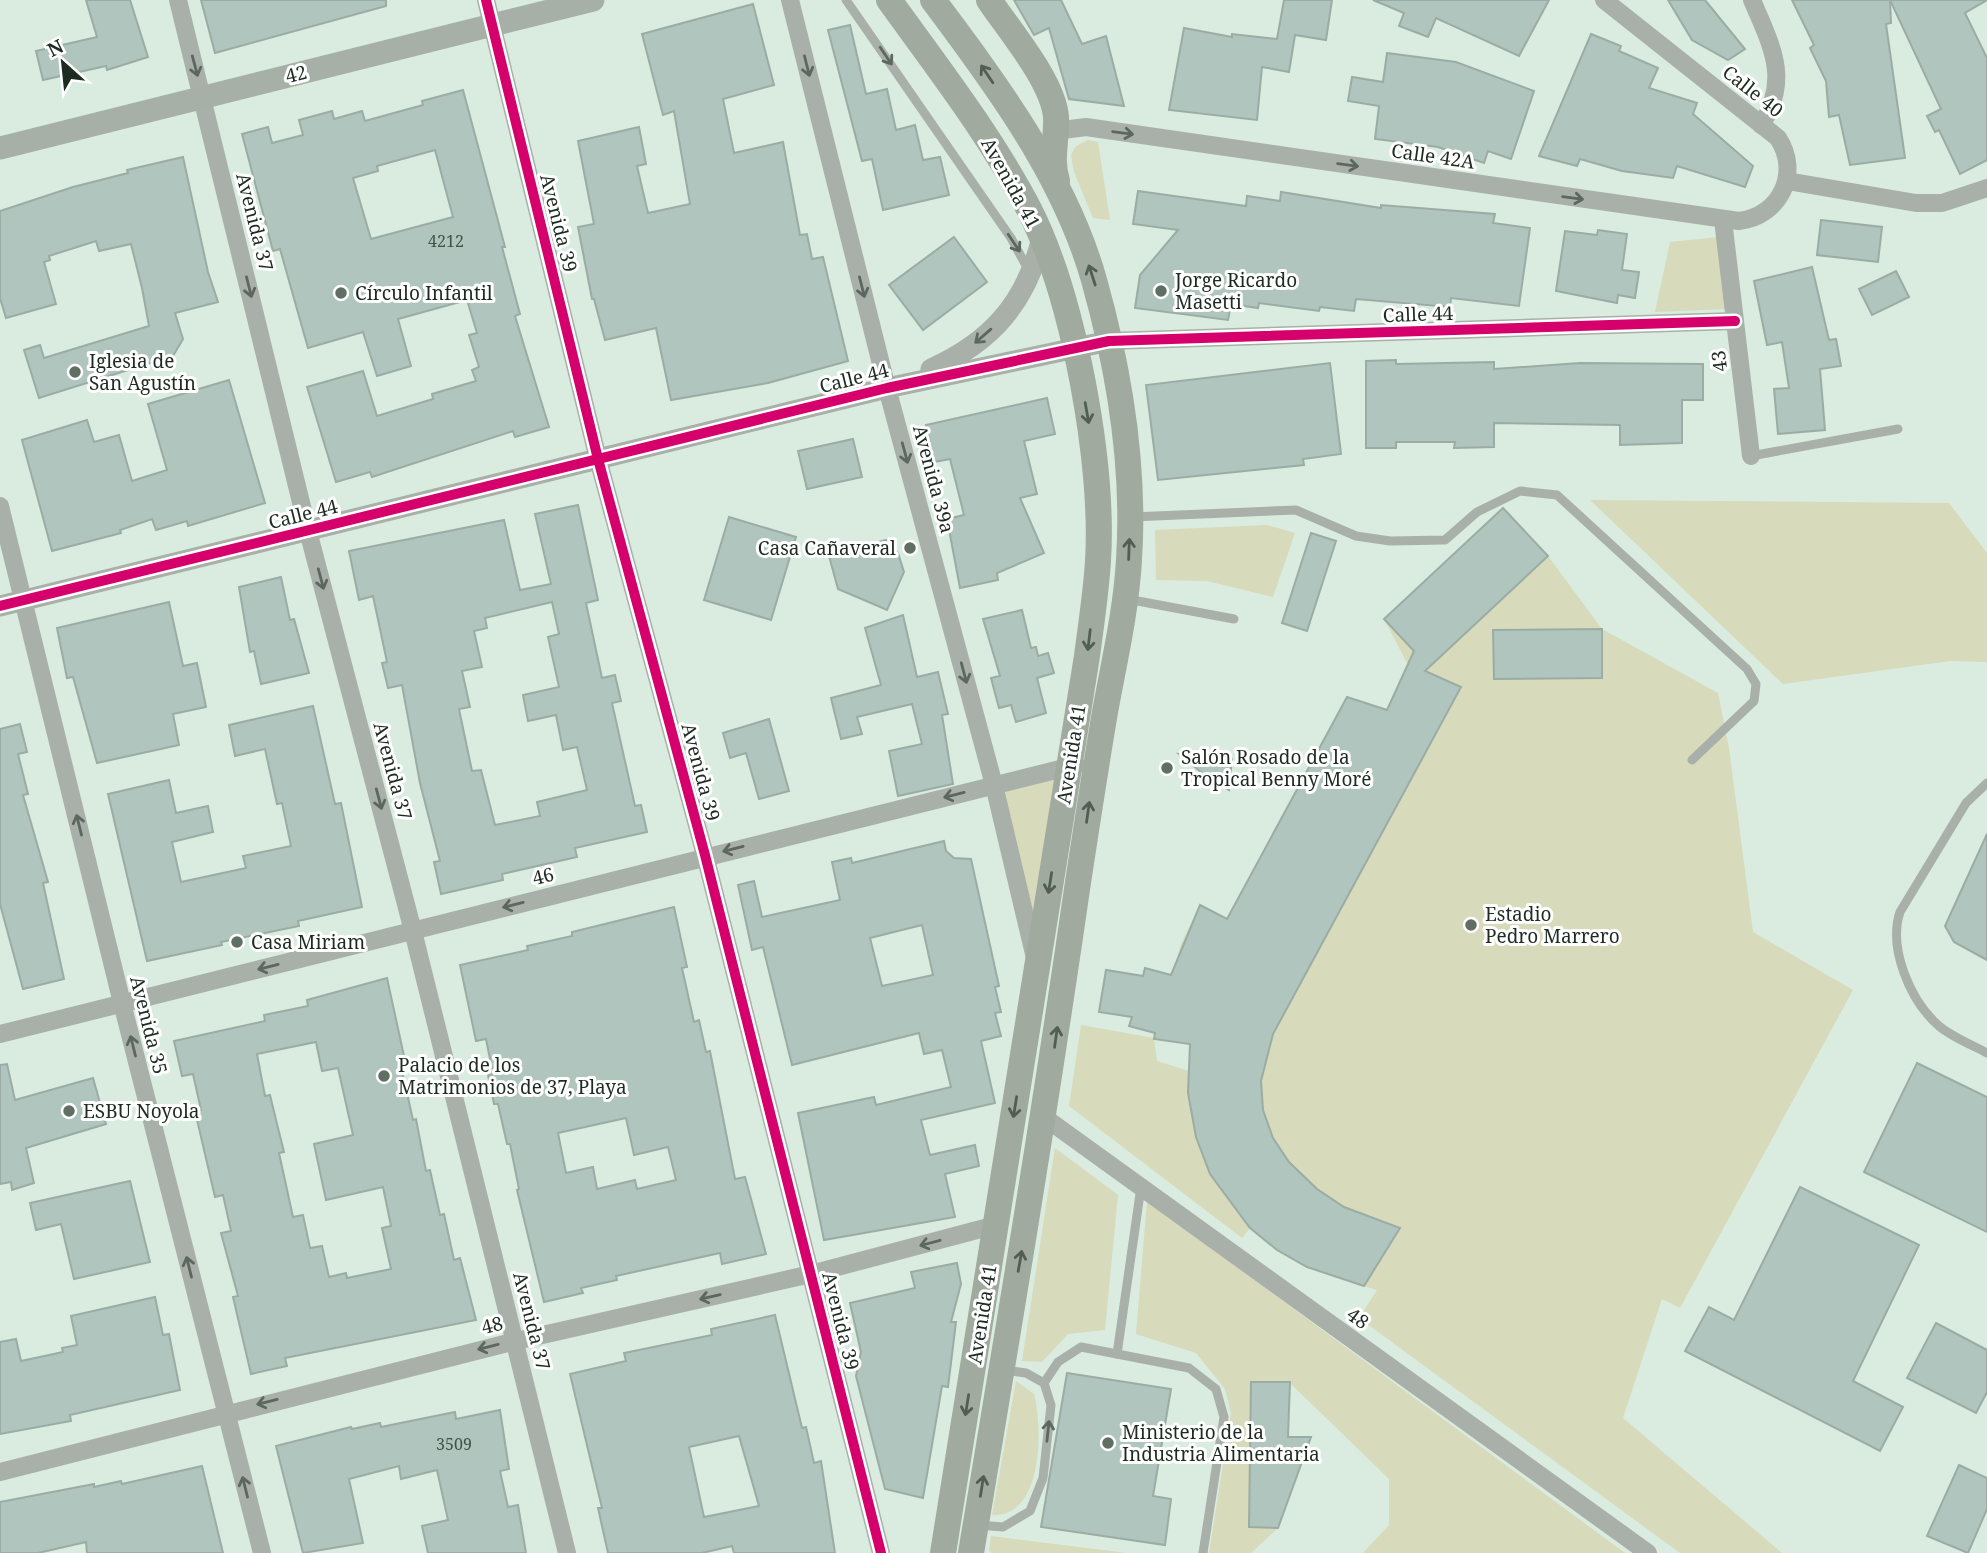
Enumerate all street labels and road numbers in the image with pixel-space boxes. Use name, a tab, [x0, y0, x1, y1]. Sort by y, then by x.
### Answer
street label: 42	[283, 59, 309, 89]
street label: Calle 40	[1717, 59, 1789, 123]
street label: Avenida 41	[975, 133, 1047, 233]
street label: Calle 42A	[1390, 137, 1477, 175]
street label: Avenida 37	[230, 170, 280, 274]
street label: Avenida 39	[534, 171, 584, 275]
street label: Calle 44	[1382, 300, 1454, 328]
street label: 43	[1705, 349, 1733, 373]
street label: Calle 44	[817, 357, 892, 399]
street label: Avenida 39a	[907, 422, 961, 536]
street label: Calle 44	[266, 493, 341, 535]
street label: Avenida 41	[1050, 702, 1092, 806]
street label: Avenida 37	[367, 719, 419, 823]
street label: Avenida 39	[675, 720, 727, 824]
street label: 46	[530, 861, 556, 891]
street label: Avenida 35	[124, 973, 174, 1077]
street label: Avenida 41	[961, 1262, 1003, 1366]
street label: Avenida 37	[507, 1269, 557, 1373]
street label: Avenida 39	[816, 1269, 866, 1373]
street label: 48	[1342, 1301, 1374, 1335]
street label: 48	[479, 1310, 505, 1340]

